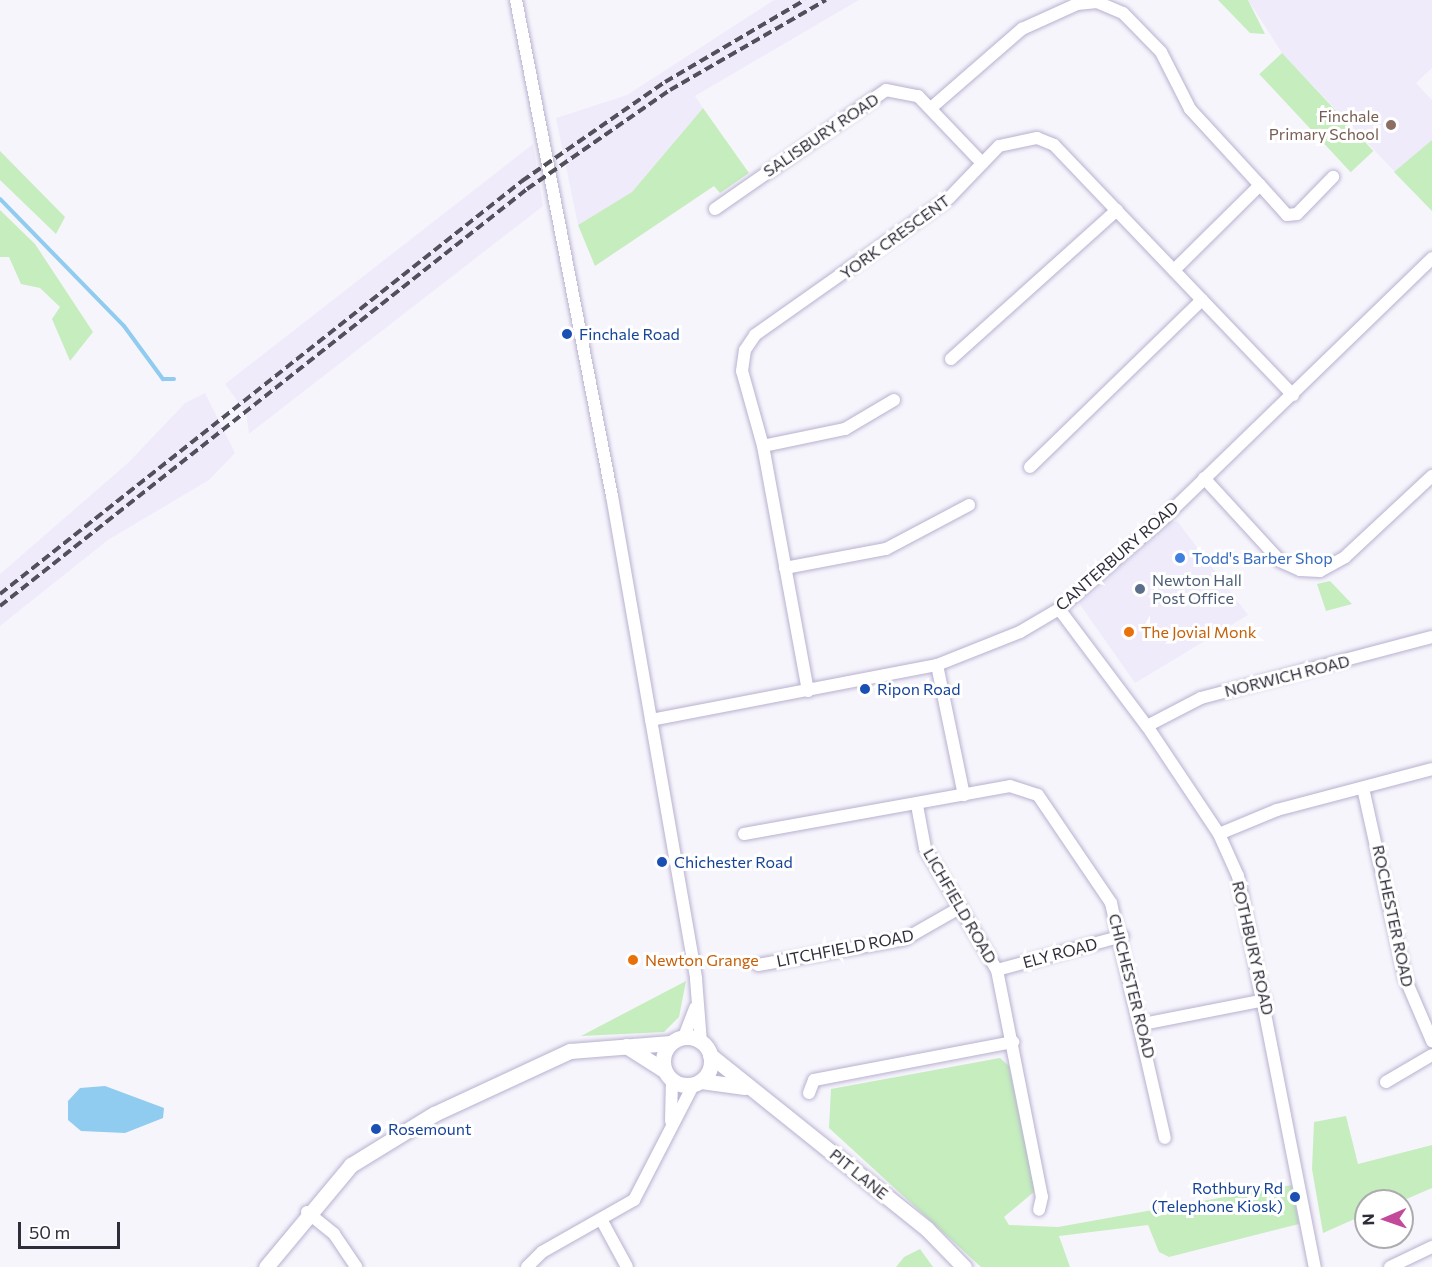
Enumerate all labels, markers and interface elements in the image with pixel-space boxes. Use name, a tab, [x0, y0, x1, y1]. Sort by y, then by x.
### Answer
street label: SALISBURY ROAD	[760, 89, 882, 181]
place label: Finchale Primary School	[1269, 106, 1379, 144]
marker: Finchale Primary School	[1384, 118, 1398, 132]
street label: YORK CRESCENT	[836, 191, 954, 283]
place label: Finchale Road	[579, 324, 680, 344]
marker: Finchale Road	[560, 327, 574, 341]
street label: CANTERBURY ROAD	[1052, 498, 1182, 614]
place label: Todd's Barber Shop	[1192, 548, 1333, 568]
marker: Todd's Barber Shop	[1173, 551, 1187, 565]
place label: Newton Hall Post Office	[1152, 570, 1242, 608]
marker: Newton Hall Post Office	[1133, 582, 1147, 596]
place label: The Jovial Monk	[1141, 622, 1256, 642]
marker: The Jovial Monk	[1122, 625, 1136, 639]
street label: NORWICH ROAD	[1222, 651, 1352, 701]
place label: Ripon Road	[877, 679, 960, 699]
marker: Ripon Road	[858, 682, 872, 696]
street label: ROCHESTER ROAD	[1369, 843, 1417, 989]
street label: LICHFIELD ROAD	[919, 845, 1001, 967]
place label: Chichester Road	[674, 852, 793, 872]
marker: Chichester Road	[655, 855, 669, 869]
street label: ROTHBURY ROAD	[1228, 879, 1278, 1017]
street label: CHICHESTER ROAD	[1105, 912, 1159, 1060]
street label: LITCHFIELD ROAD	[775, 925, 915, 971]
street label: ELY ROAD	[1021, 934, 1099, 972]
place label: Newton Grange	[645, 950, 759, 970]
marker: Newton Grange	[626, 953, 640, 967]
place label: Rosemount	[388, 1119, 472, 1139]
marker: Rosemount	[369, 1122, 383, 1136]
street label: PIT LANE	[826, 1145, 892, 1203]
place label: Rothbury Rd (Telephone Kiosk)	[1152, 1178, 1283, 1216]
north arrow	[1354, 1189, 1414, 1249]
marker: Rothbury Rd (Telephone Kiosk)	[1288, 1190, 1302, 1204]
scale bar	[21, 1210, 123, 1248]
text: N	[1358, 1213, 1377, 1226]
text: 50 m	[29, 1221, 70, 1243]

